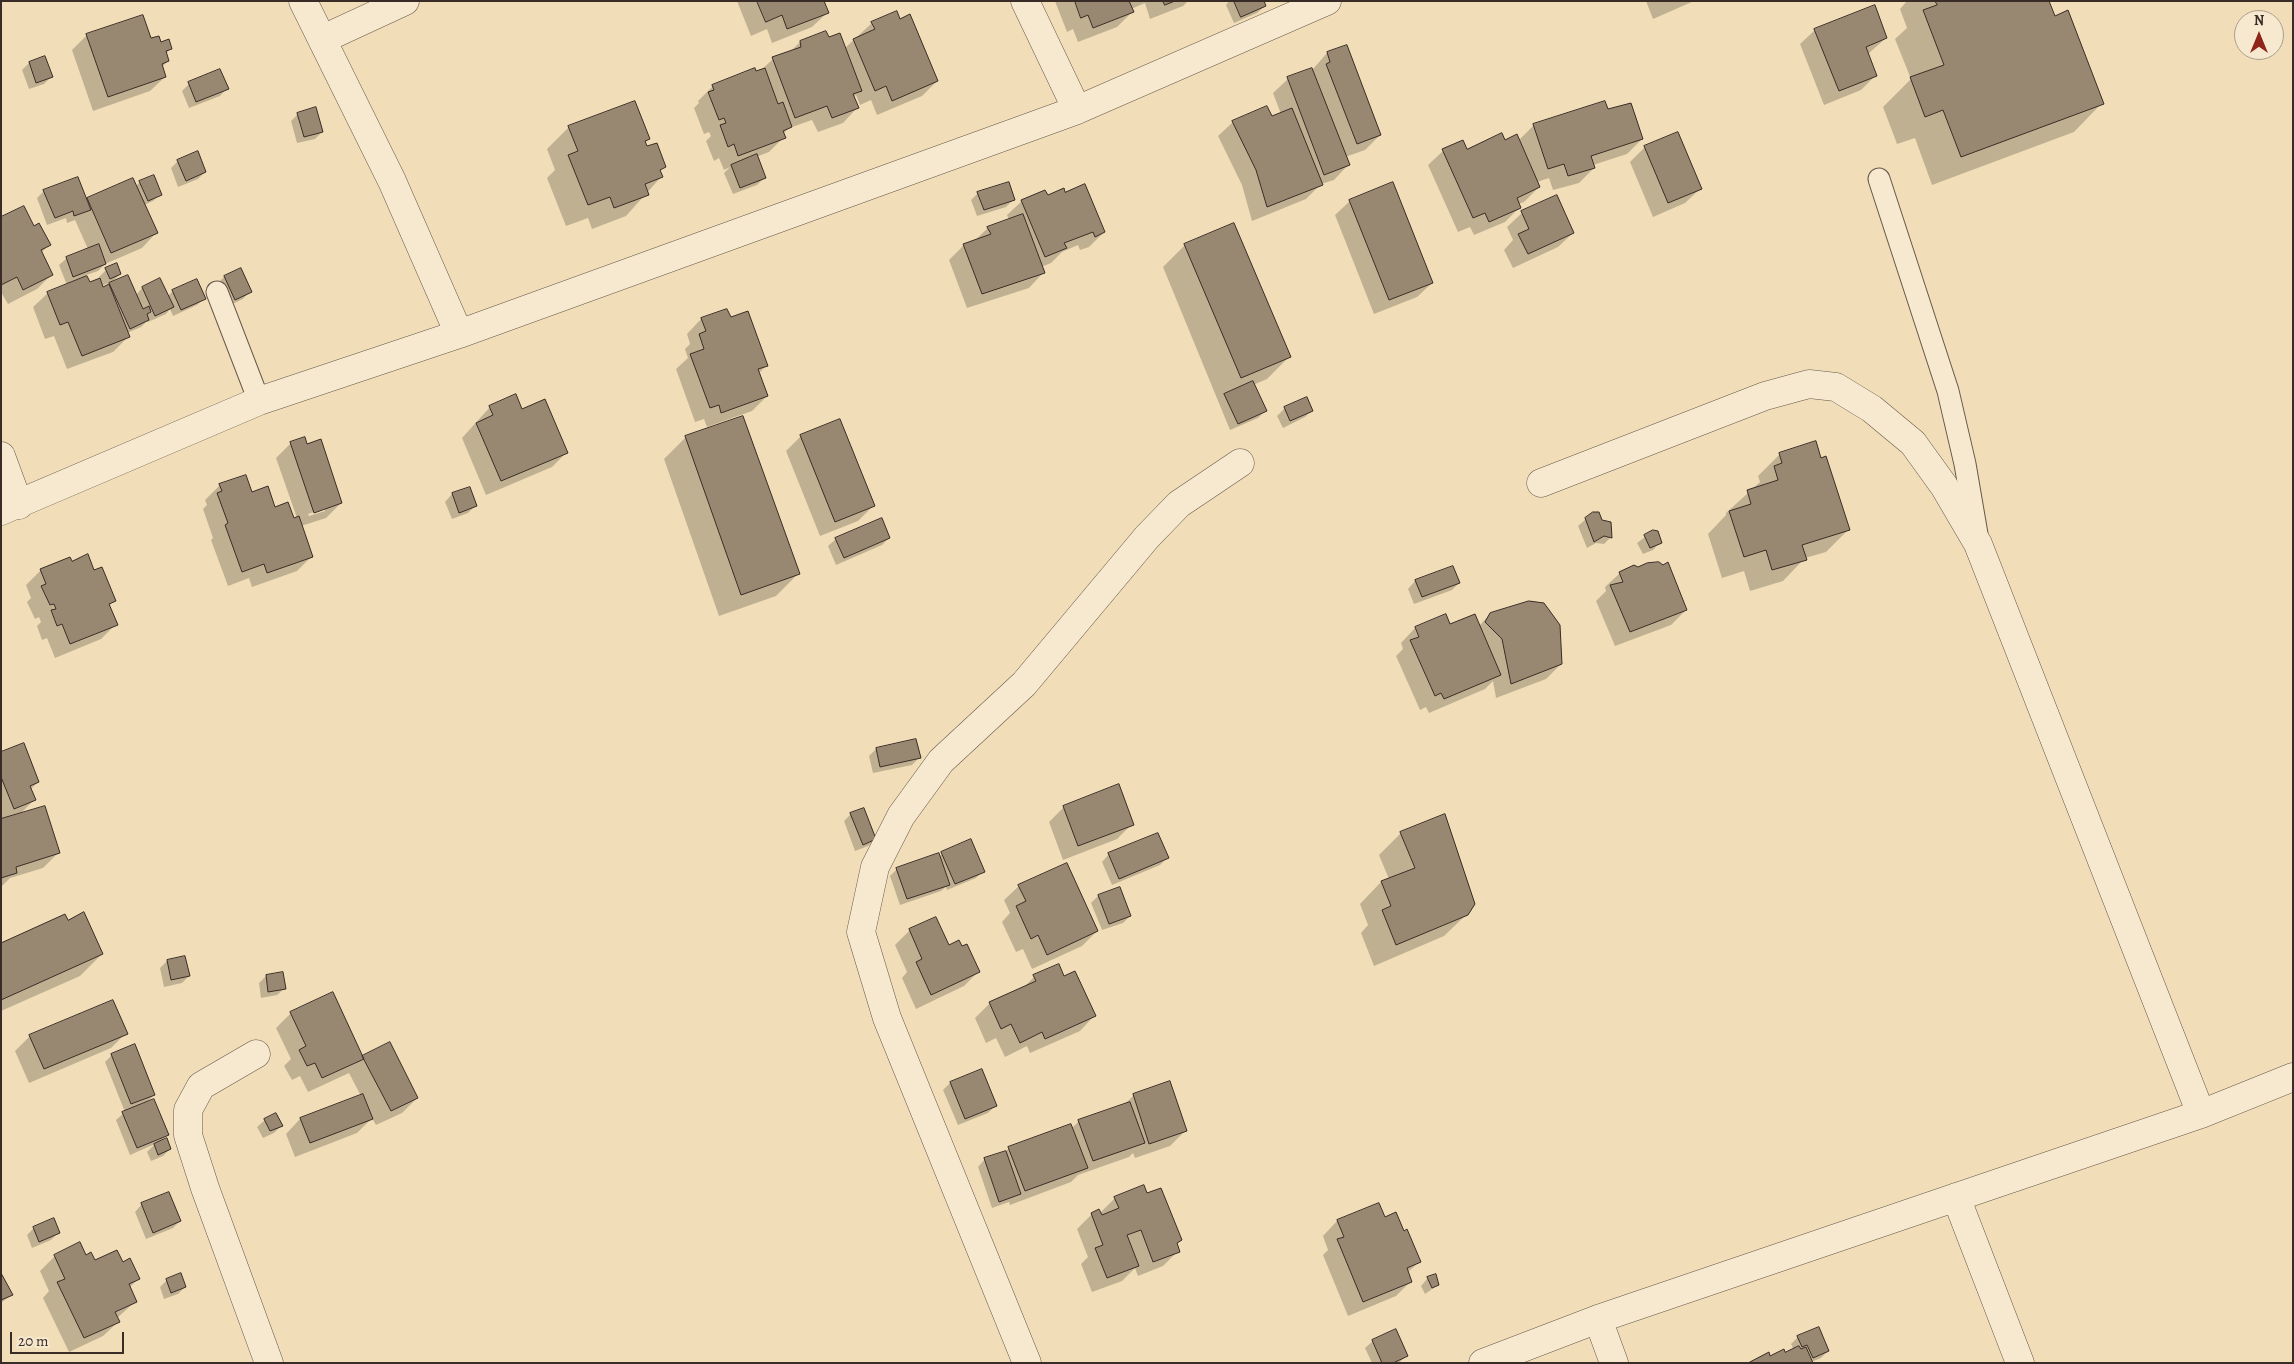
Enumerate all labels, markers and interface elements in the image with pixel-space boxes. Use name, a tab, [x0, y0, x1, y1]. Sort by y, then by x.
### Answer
north arrow	[2234, 10, 2284, 60]
text: N	[2254, 11, 2264, 30]
scale bar	[12, 1322, 126, 1354]
text: 20 m	[18, 1331, 49, 1351]

